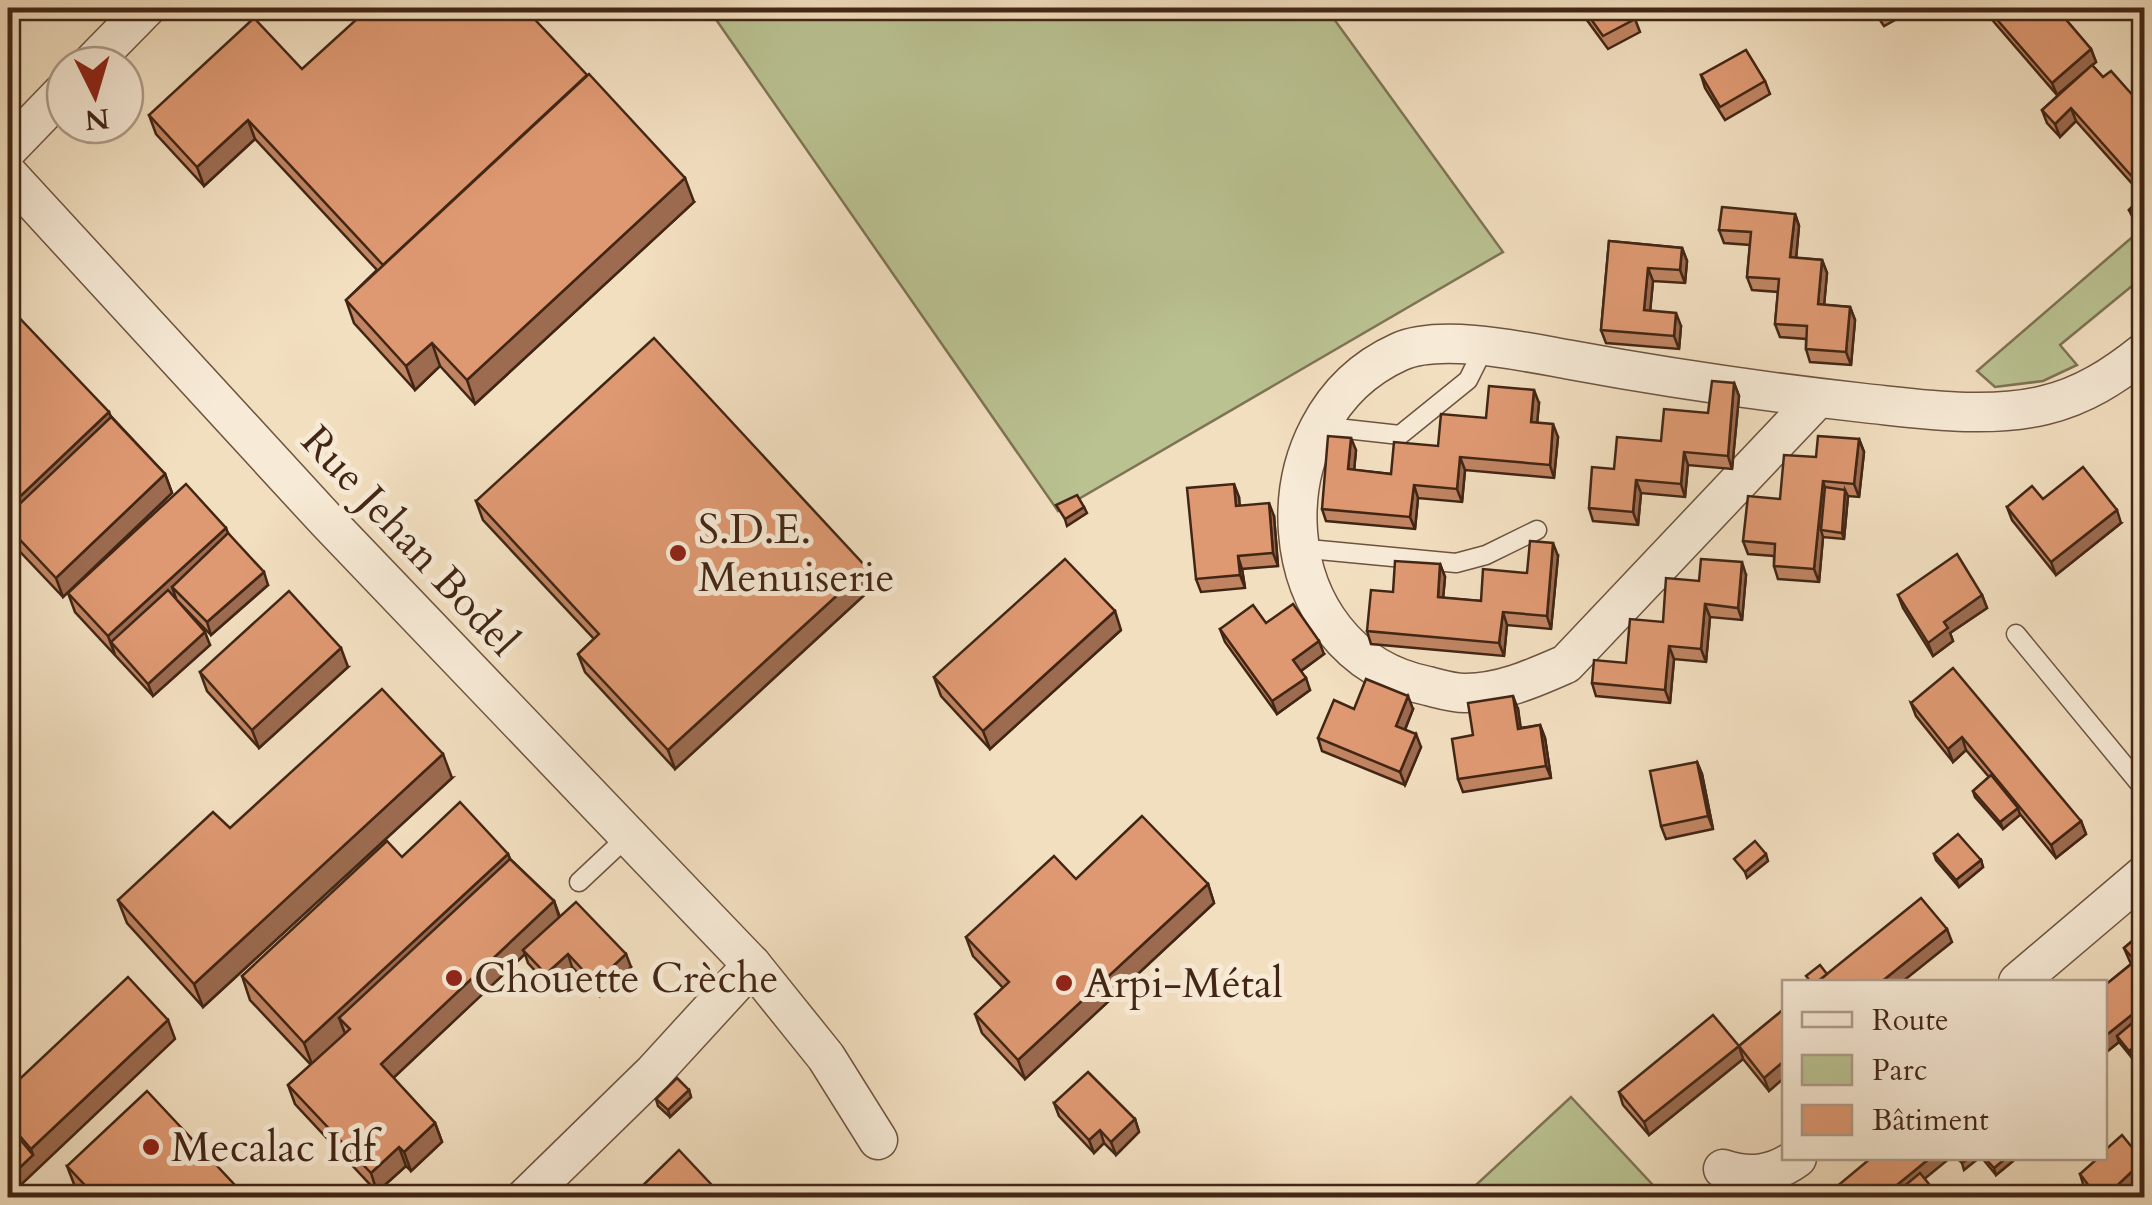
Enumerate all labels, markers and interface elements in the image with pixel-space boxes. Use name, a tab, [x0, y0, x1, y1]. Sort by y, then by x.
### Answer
north arrow	[45, 45, 145, 145]
text: N	[83, 99, 111, 139]
street label: Rue Jehan Bodel	[288, 414, 532, 668]
place label: S.D.E. Menuiserie	[698, 501, 895, 606]
marker: S.D.E. Menuiserie	[667, 542, 689, 564]
place label: Chouette Crèche	[474, 950, 779, 1007]
place label: Arpi-Métal	[1084, 955, 1283, 1012]
marker: Chouette Crèche	[443, 967, 465, 989]
marker: Arpi-Métal	[1053, 972, 1075, 994]
legend	[1782, 980, 2107, 1160]
text: Route	[1872, 1000, 1949, 1041]
text: Parc	[1872, 1050, 1927, 1091]
text: Bâtiment	[1872, 1100, 1989, 1141]
place label: Mecalac Idf	[171, 1119, 382, 1176]
marker: Mecalac Idf	[140, 1136, 162, 1158]

